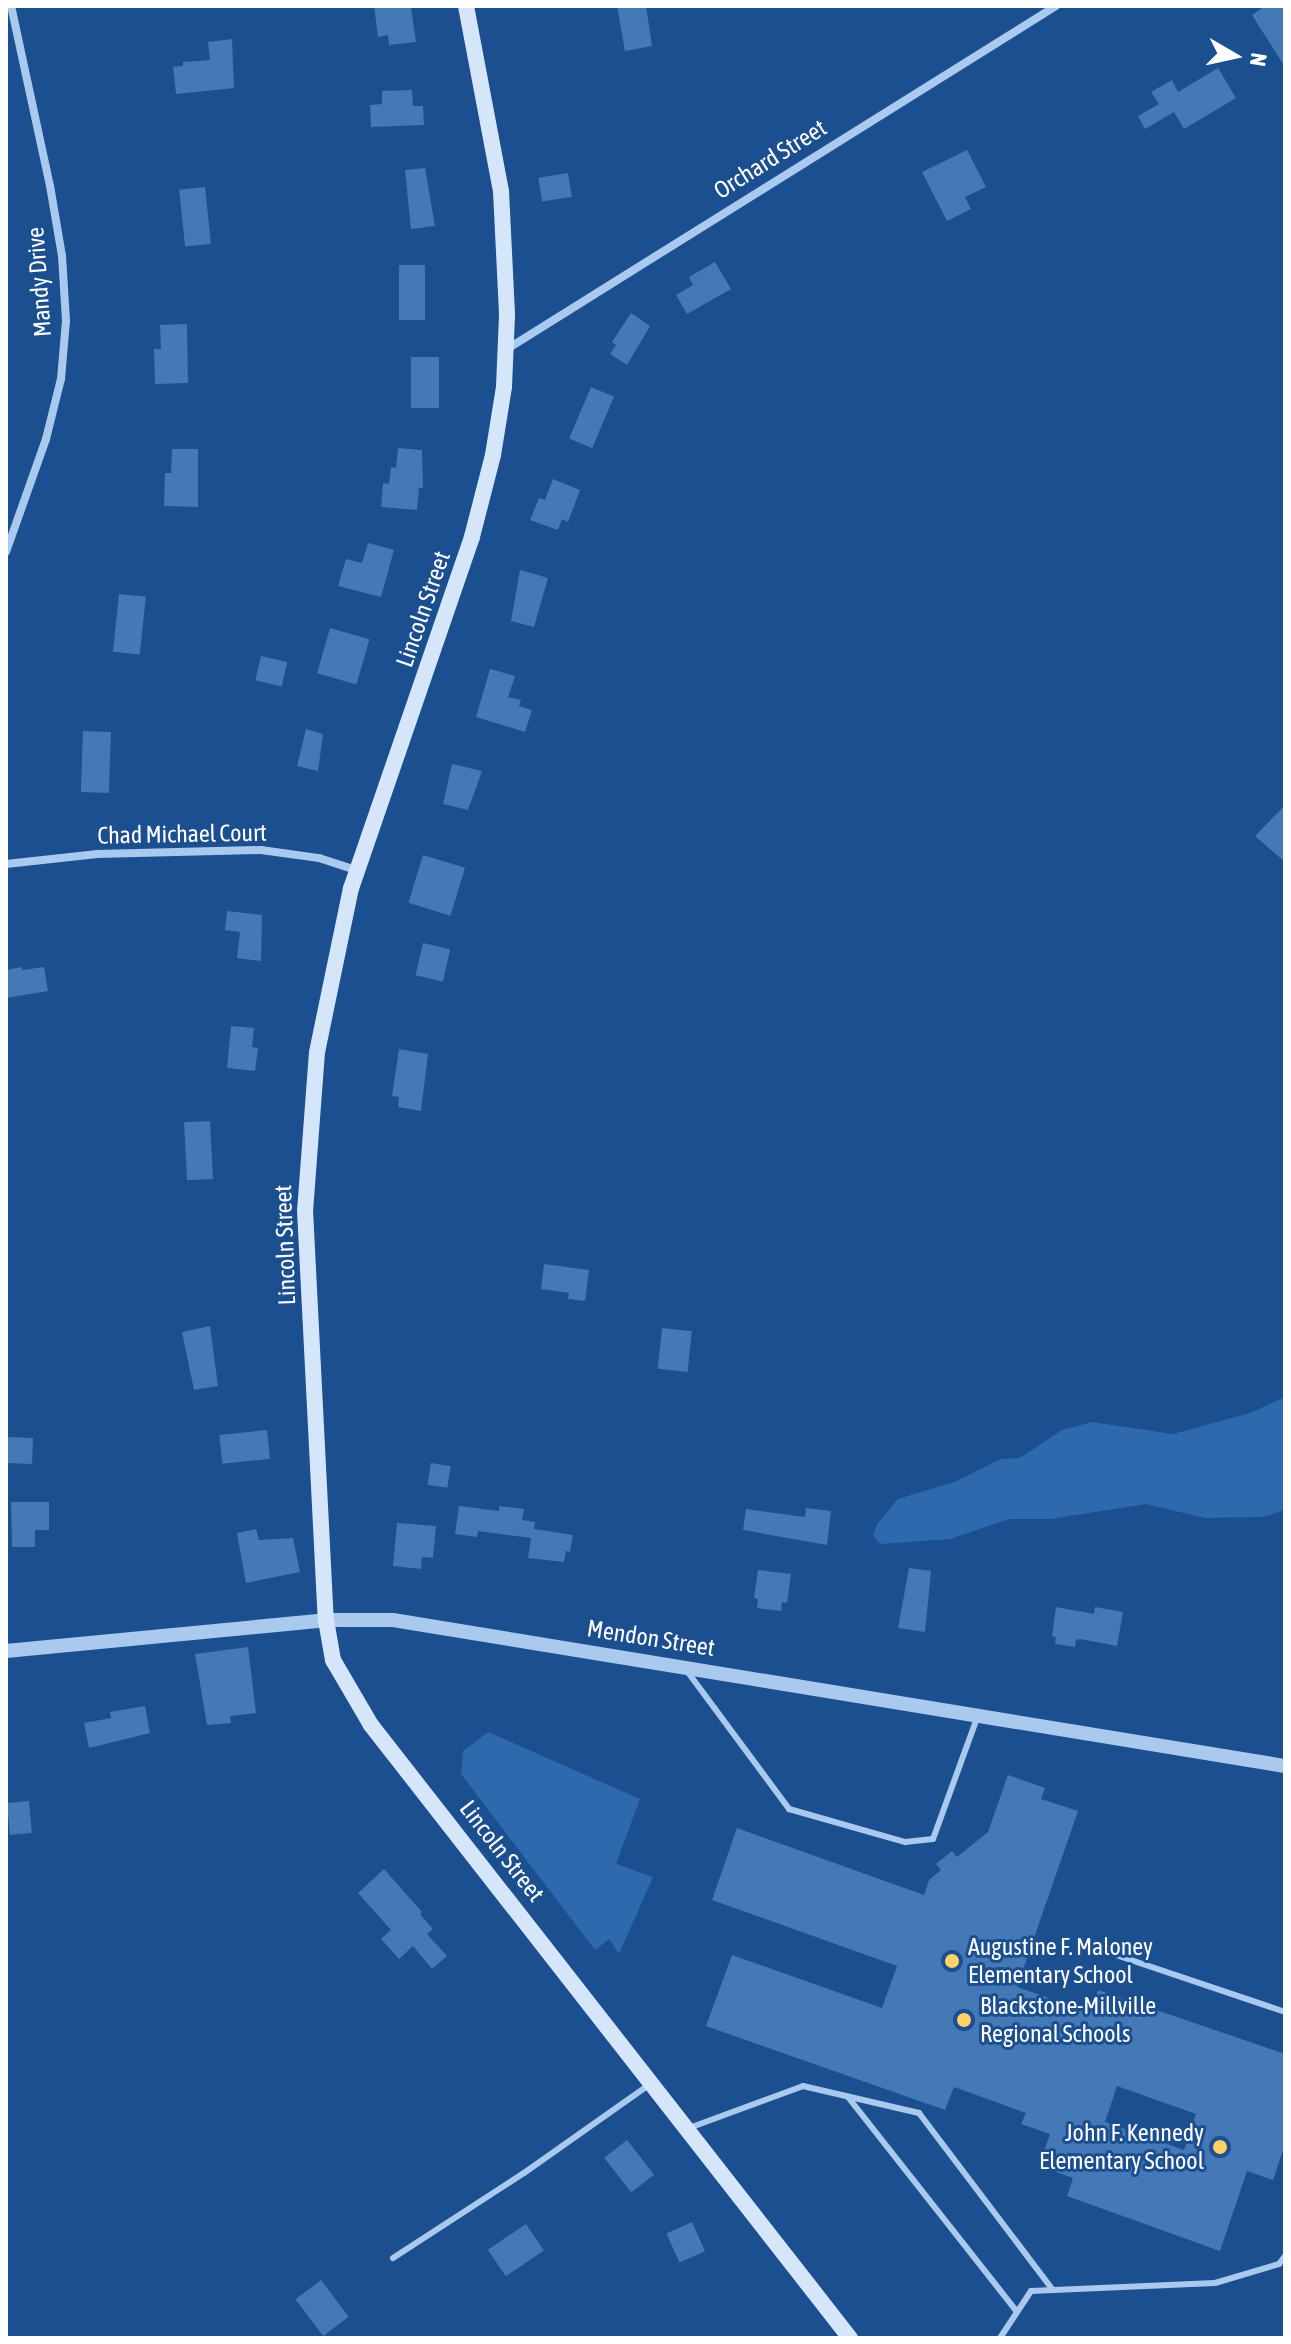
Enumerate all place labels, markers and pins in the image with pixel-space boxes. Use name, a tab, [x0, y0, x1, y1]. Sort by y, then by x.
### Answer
place label: Augustine F. Maloney Elementary School	[968, 1933, 1153, 1989]
marker: Augustine F. Maloney Elementary School	[943, 1952, 961, 1970]
place label: Blackstone-Millville Regional Schools	[980, 1992, 1156, 2048]
marker: Blackstone-Millville Regional Schools	[955, 2011, 973, 2029]
place label: John F. Kennedy Elementary School	[1039, 2119, 1204, 2175]
marker: John F. Kennedy Elementary School	[1211, 2138, 1229, 2156]

